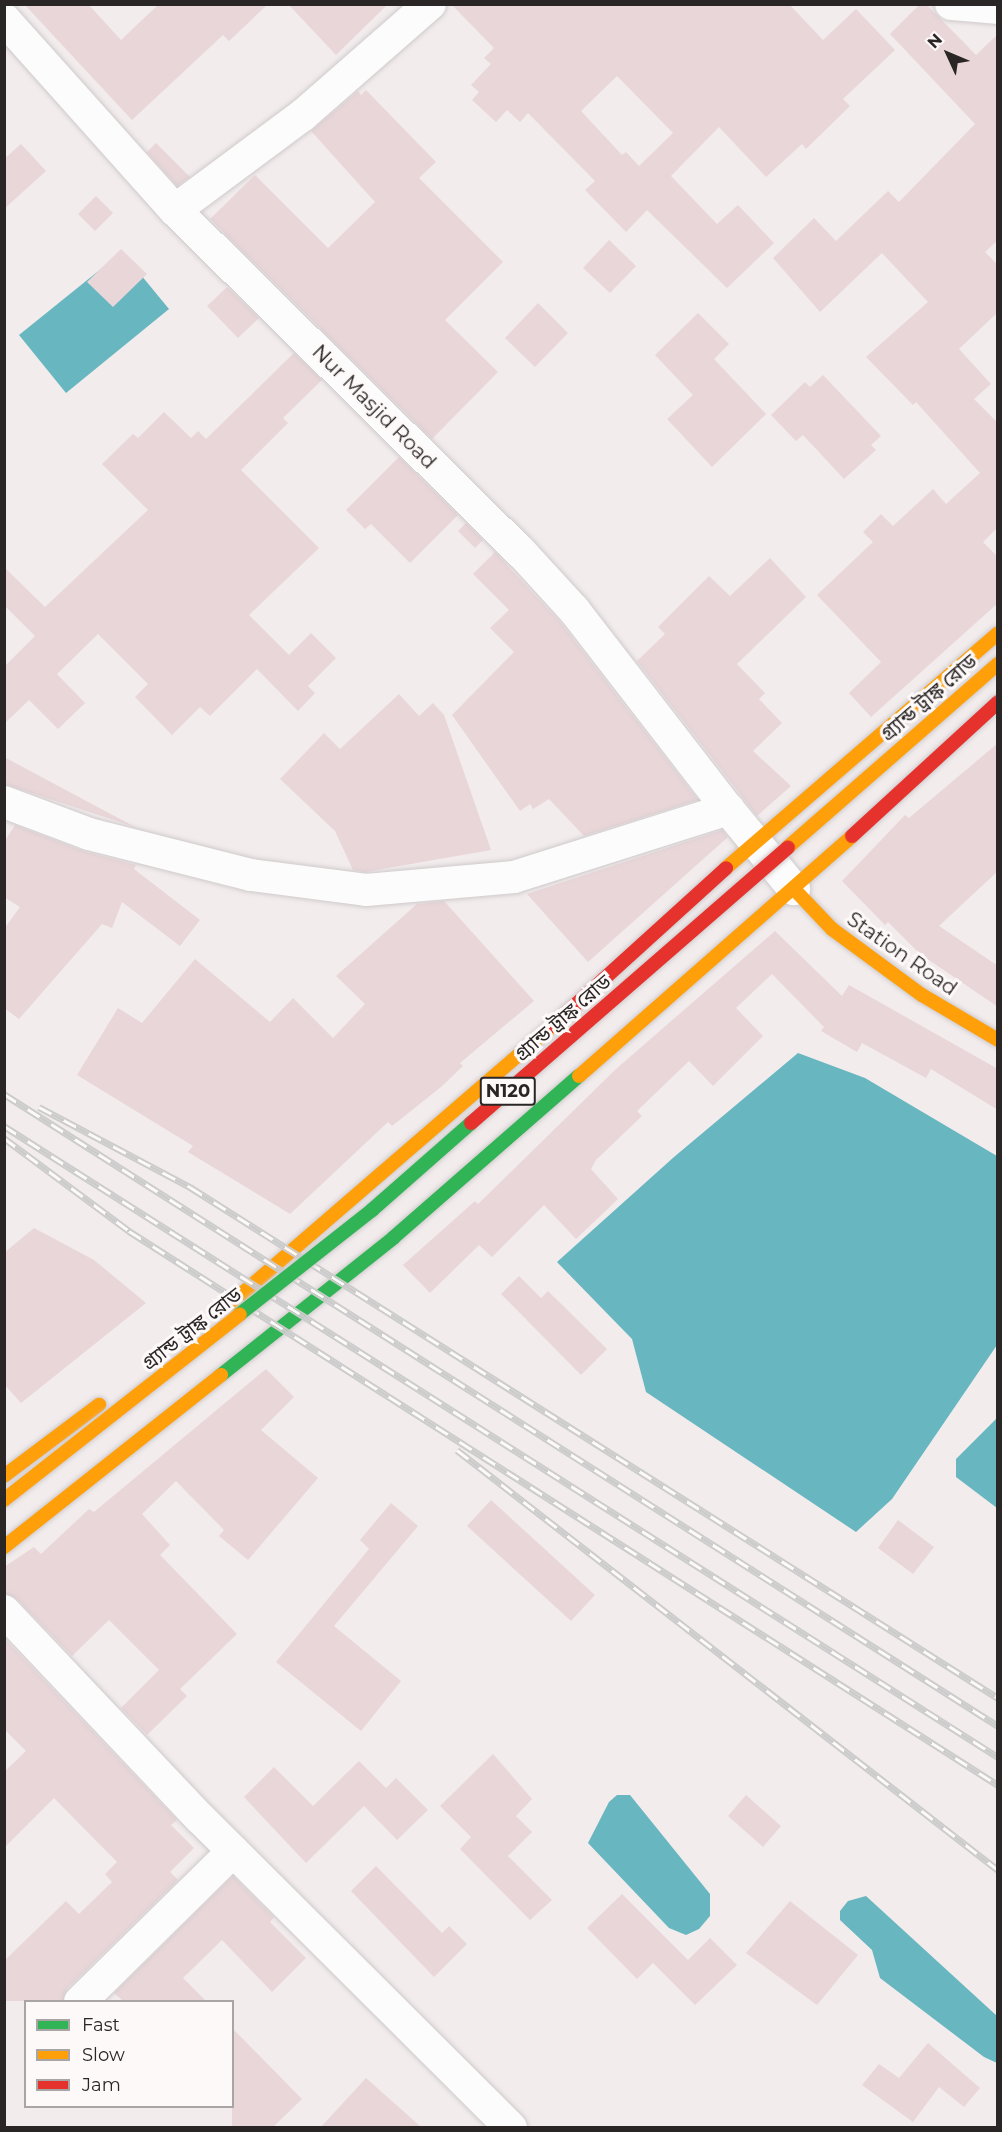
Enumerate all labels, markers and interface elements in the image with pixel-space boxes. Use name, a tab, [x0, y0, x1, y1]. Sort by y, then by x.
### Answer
north arrow	[918, 24, 978, 84]
text: N	[923, 30, 946, 52]
street label: Nur Masjid Road	[307, 340, 441, 474]
street label: গ্র্যান্ড ট্রাঙ্ক রোড	[876, 650, 982, 746]
street label: Station Road	[842, 907, 962, 1001]
street label: গ্র্যান্ড ট্রাঙ্ক রোড	[510, 970, 616, 1066]
road number: N120	[480, 1076, 536, 1106]
street label: গ্র্যান্ড ট্রাঙ্ক রোড	[137, 1283, 247, 1375]
legend	[24, 2000, 234, 2108]
text: Fast	[82, 2014, 120, 2036]
text: Slow	[82, 2044, 125, 2066]
text: Jam	[82, 2074, 121, 2096]

